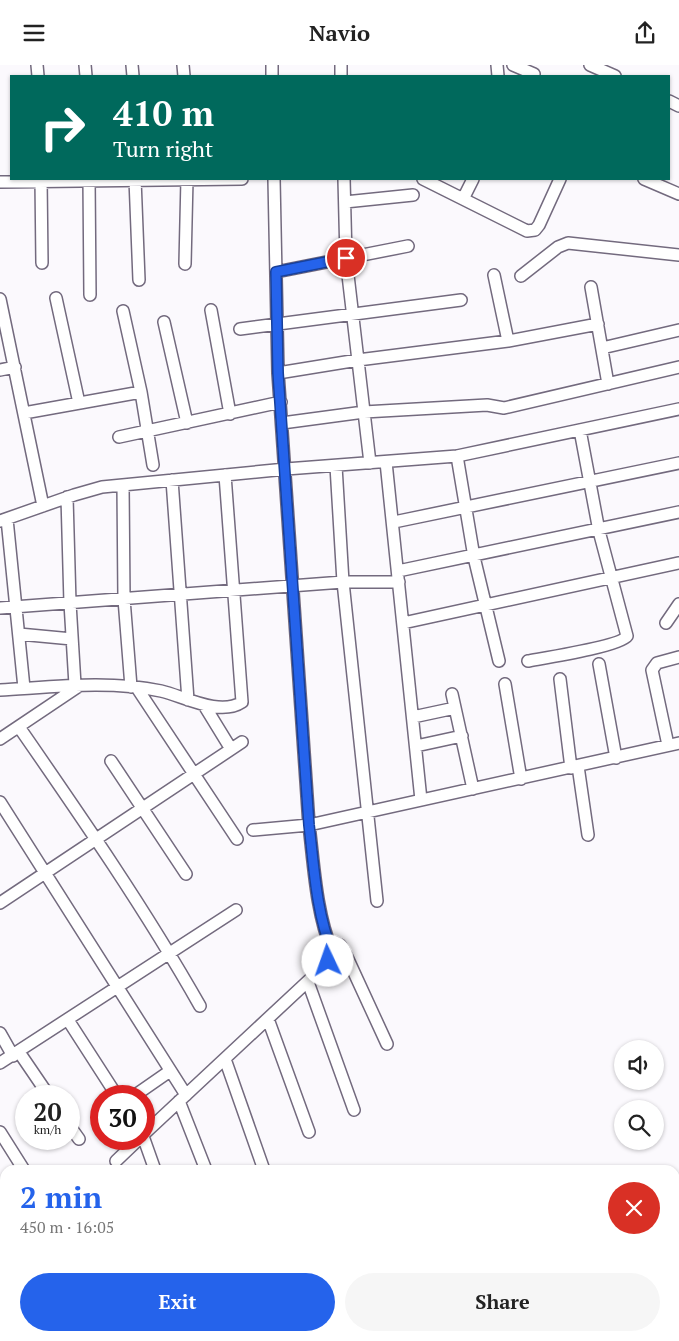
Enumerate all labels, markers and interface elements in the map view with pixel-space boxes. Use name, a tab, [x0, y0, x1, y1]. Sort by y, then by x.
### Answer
text: Navio	[309, 18, 370, 47]
icon: menu	[20, 19, 48, 47]
icon: share	[631, 19, 659, 47]
text: 410 m	[113, 90, 214, 136]
icon: right	[30, 95, 95, 160]
text: Turn right	[113, 134, 213, 163]
pin	[325, 237, 367, 279]
icon: arrive	[332, 244, 360, 272]
position arrow	[301, 934, 353, 986]
map controls	[614, 1040, 664, 1150]
button: sound	[614, 1040, 664, 1090]
speed limit sign: 30	[90, 1085, 155, 1150]
text: 20	[33, 1095, 62, 1128]
button: search	[614, 1100, 664, 1150]
text: km/h	[34, 1122, 61, 1137]
text: 2 min	[20, 1177, 102, 1217]
button: close	[608, 1182, 660, 1234]
text: 450 m · 16:05	[20, 1216, 114, 1238]
button: Exit	[20, 1273, 335, 1331]
button: Share	[345, 1273, 660, 1331]

